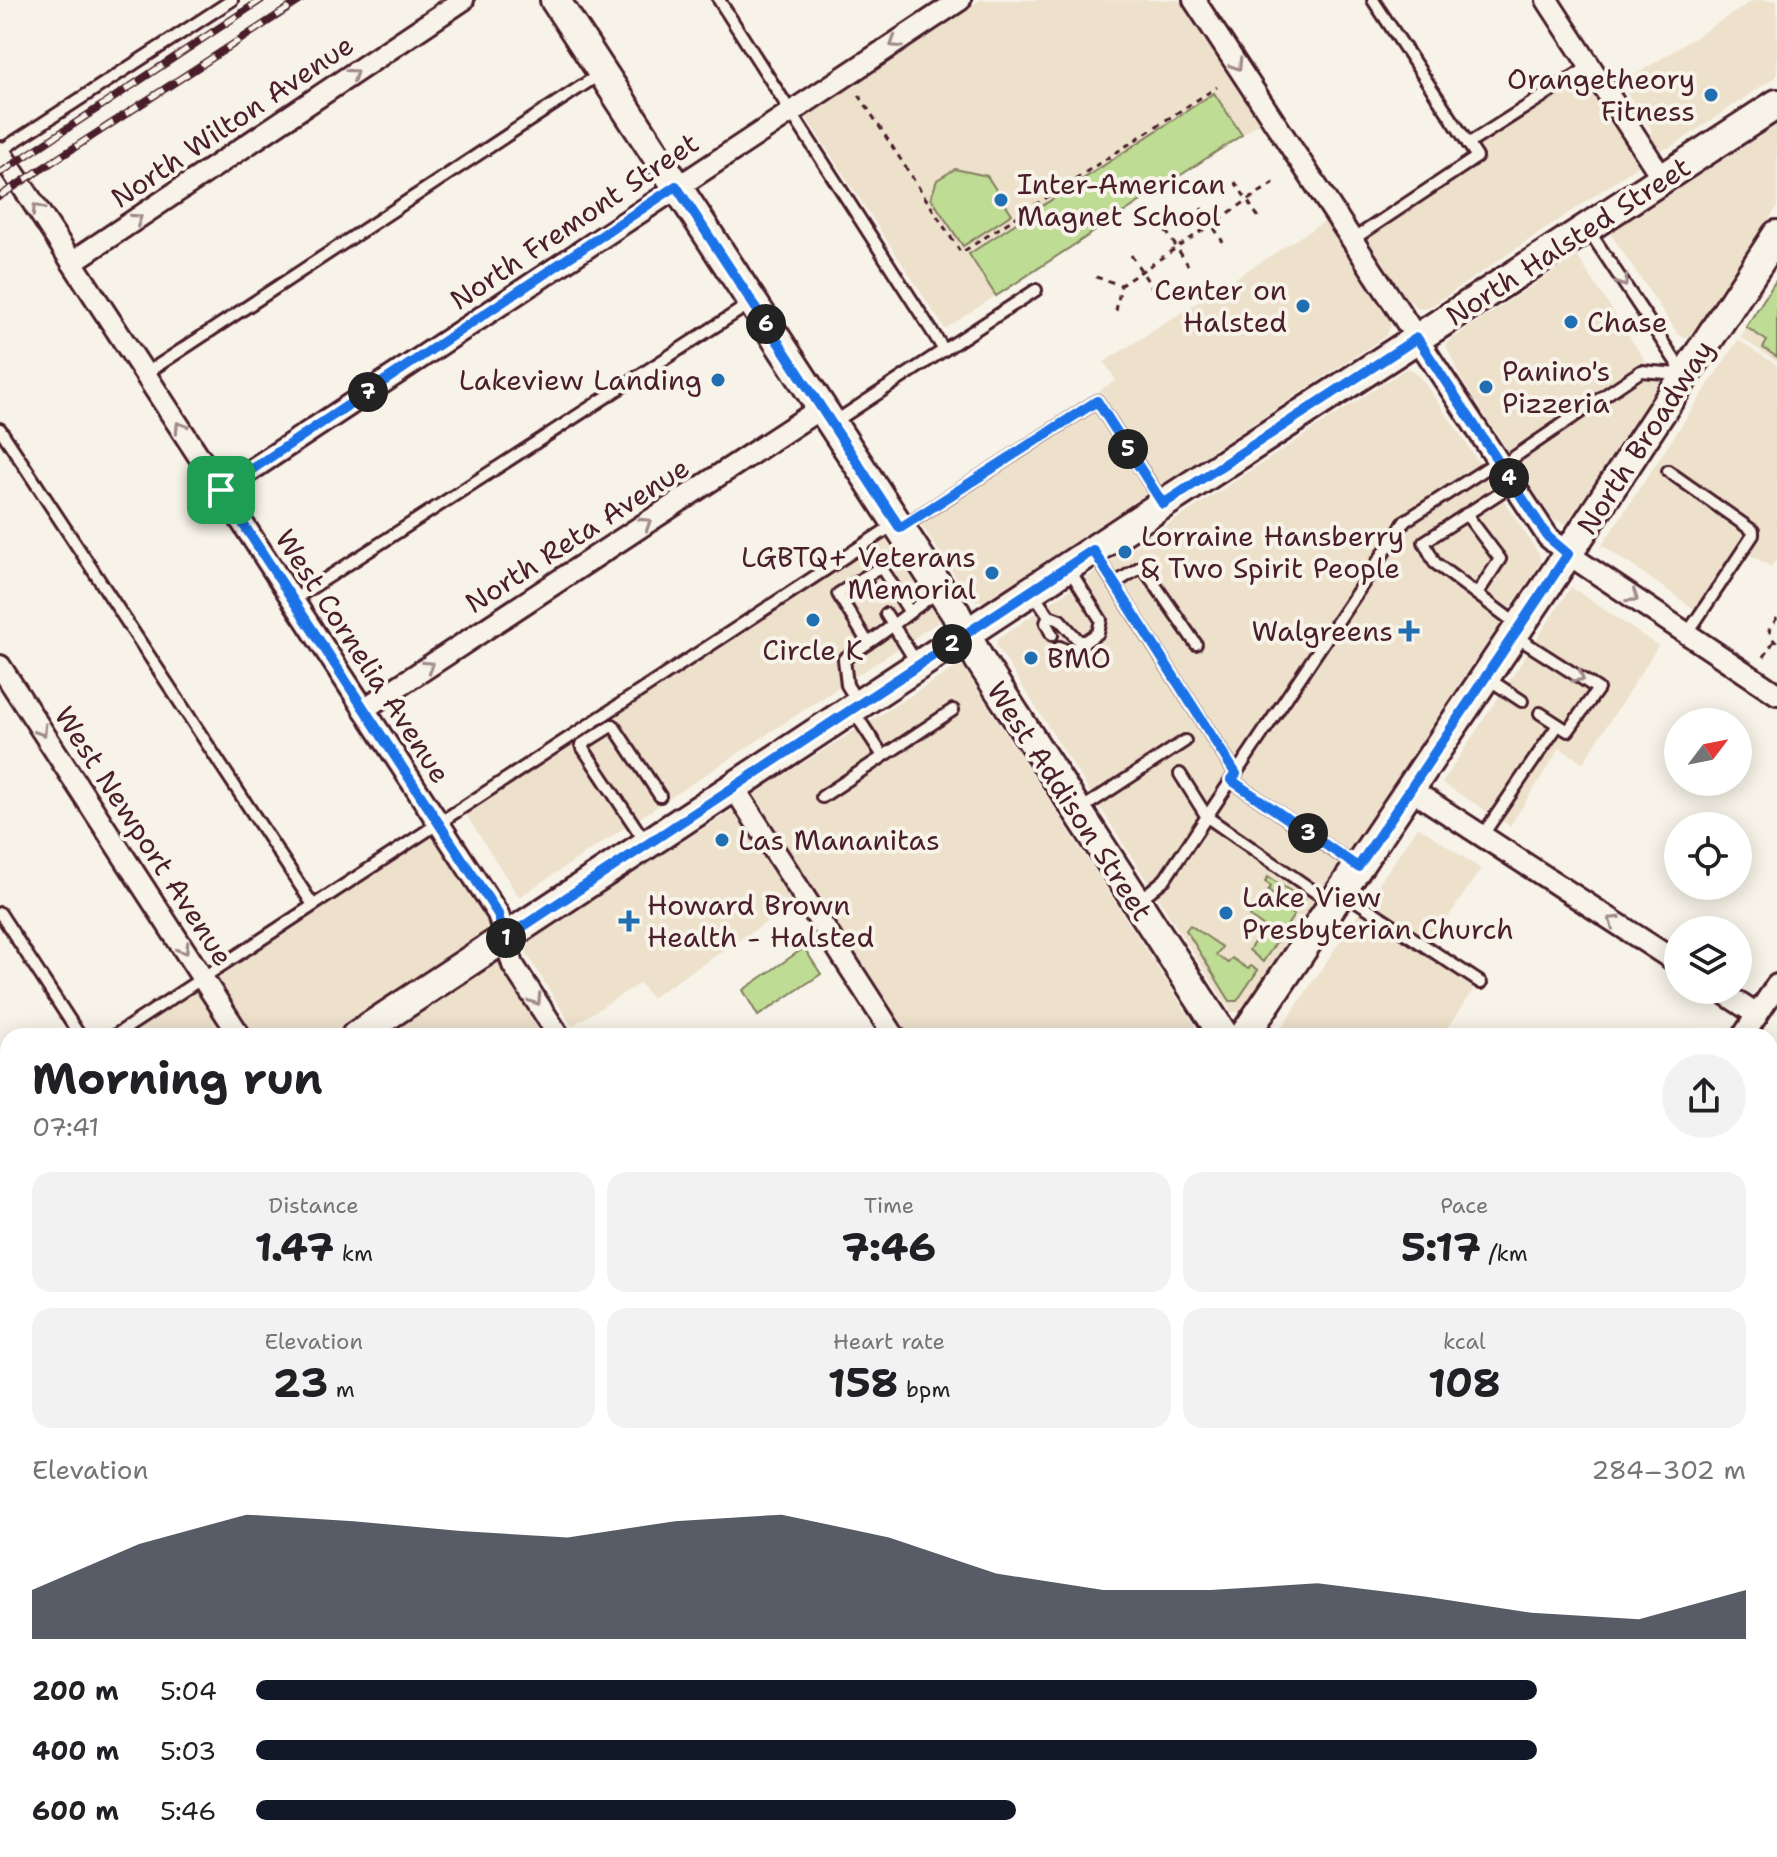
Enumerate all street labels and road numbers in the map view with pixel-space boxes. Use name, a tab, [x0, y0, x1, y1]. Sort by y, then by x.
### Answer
street label: North Wilton Avenue	[103, 26, 361, 216]
street label: North Fremont Street	[442, 123, 706, 319]
street label: North Halsted Street	[1438, 148, 1698, 334]
street label: North Broadway	[1568, 332, 1722, 542]
street label: North Reta Avenue	[458, 448, 696, 622]
street label: West Cornelia Avenue	[266, 522, 460, 790]
street label: West Addison Street	[978, 674, 1162, 928]
street label: West Newport Avenue	[46, 699, 242, 973]

